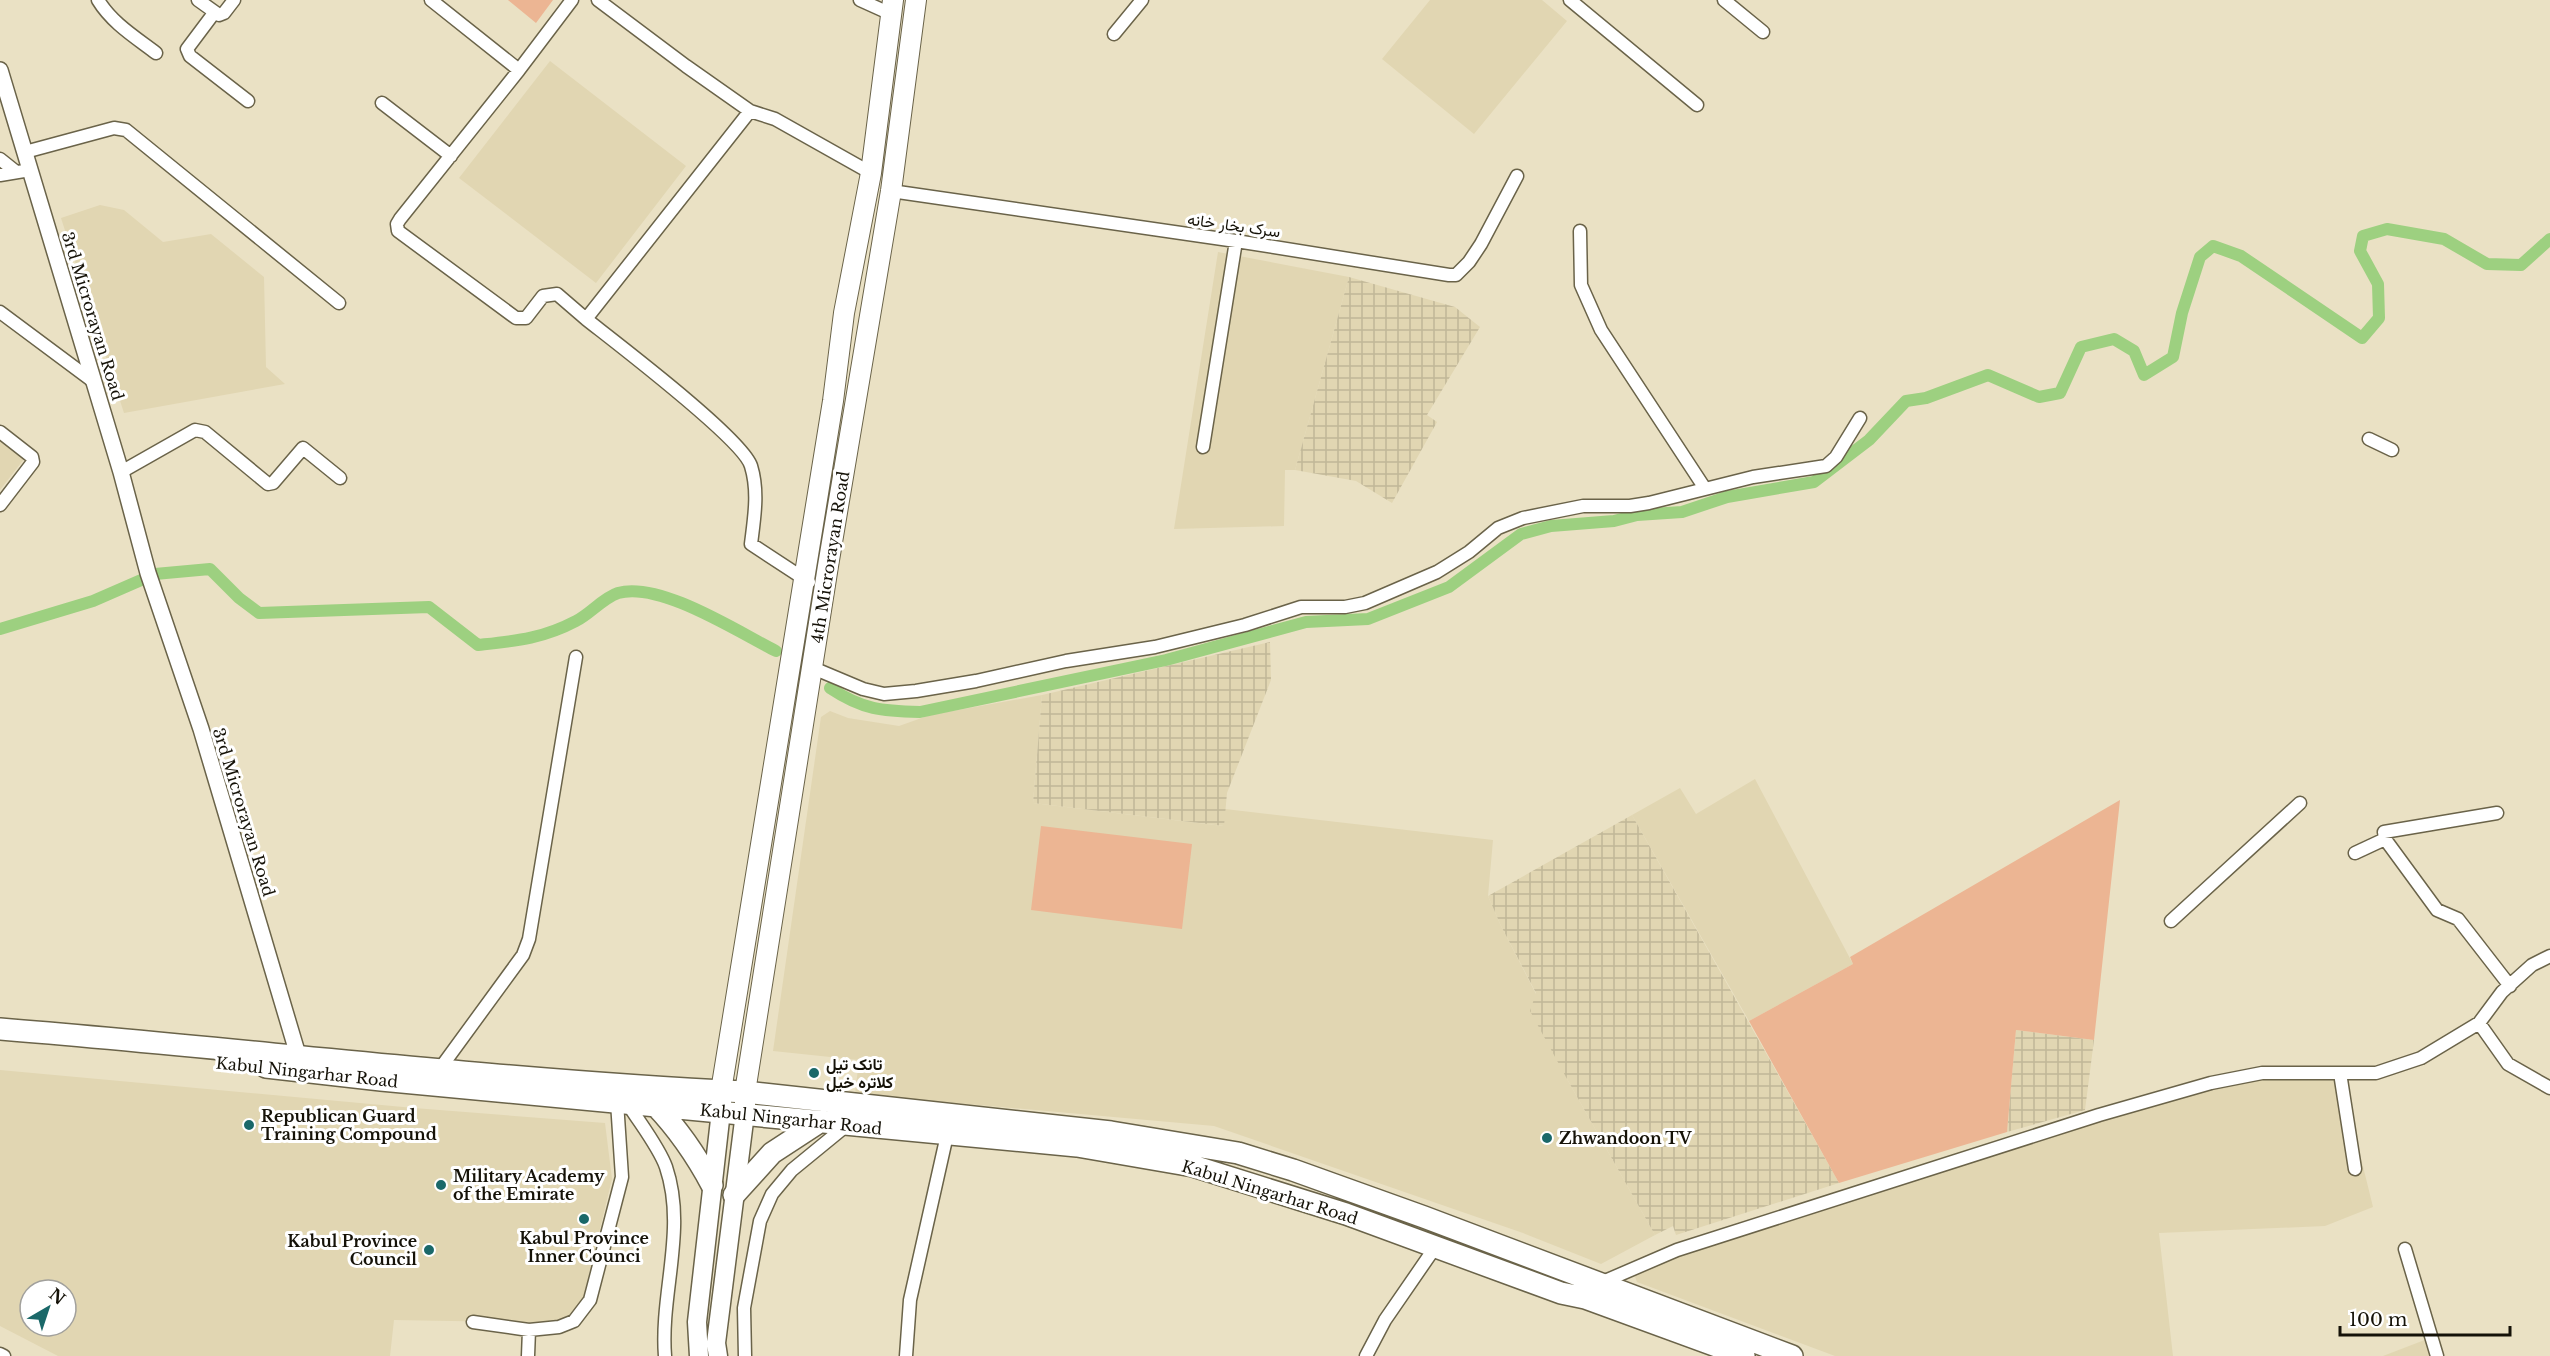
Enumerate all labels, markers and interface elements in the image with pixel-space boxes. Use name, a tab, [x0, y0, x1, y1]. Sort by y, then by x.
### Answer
street label: سرک بخار خانه	[1186, 209, 1282, 242]
street label: 3rd Microrayan Road	[58, 229, 128, 403]
street label: 4th Microrayan Road	[807, 469, 853, 644]
street label: 3rd Microrayan Road	[209, 725, 279, 899]
street label: Kabul Ningarhar Road	[215, 1052, 399, 1092]
place label: تانک تیل کلاتره خیل	[826, 1054, 893, 1093]
marker: تانک تیل کلاتره خیل	[807, 1066, 821, 1080]
street label: Kabul Ningarhar Road	[699, 1099, 883, 1139]
place label: Republican Guard Training Compound	[261, 1106, 437, 1144]
marker: Republican Guard Training Compound	[242, 1118, 256, 1132]
place label: Zhwandoon TV	[1559, 1128, 1693, 1148]
marker: Zhwandoon TV	[1540, 1131, 1554, 1145]
street label: Kabul Ningarhar Road	[1179, 1156, 1361, 1228]
place label: Military Academy of the Emirate	[453, 1166, 605, 1204]
marker: Military Academy of the Emirate	[434, 1178, 448, 1192]
marker: Kabul Province Inner Counci	[577, 1212, 591, 1226]
place label: Kabul Province Inner Counci	[519, 1228, 649, 1266]
place label: Kabul Province Council	[287, 1231, 417, 1269]
marker: Kabul Province Council	[422, 1243, 436, 1257]
north arrow	[18, 1278, 78, 1338]
text: N	[45, 1284, 70, 1309]
scale bar	[2340, 1299, 2510, 1337]
text: 100 m	[2349, 1309, 2407, 1331]

